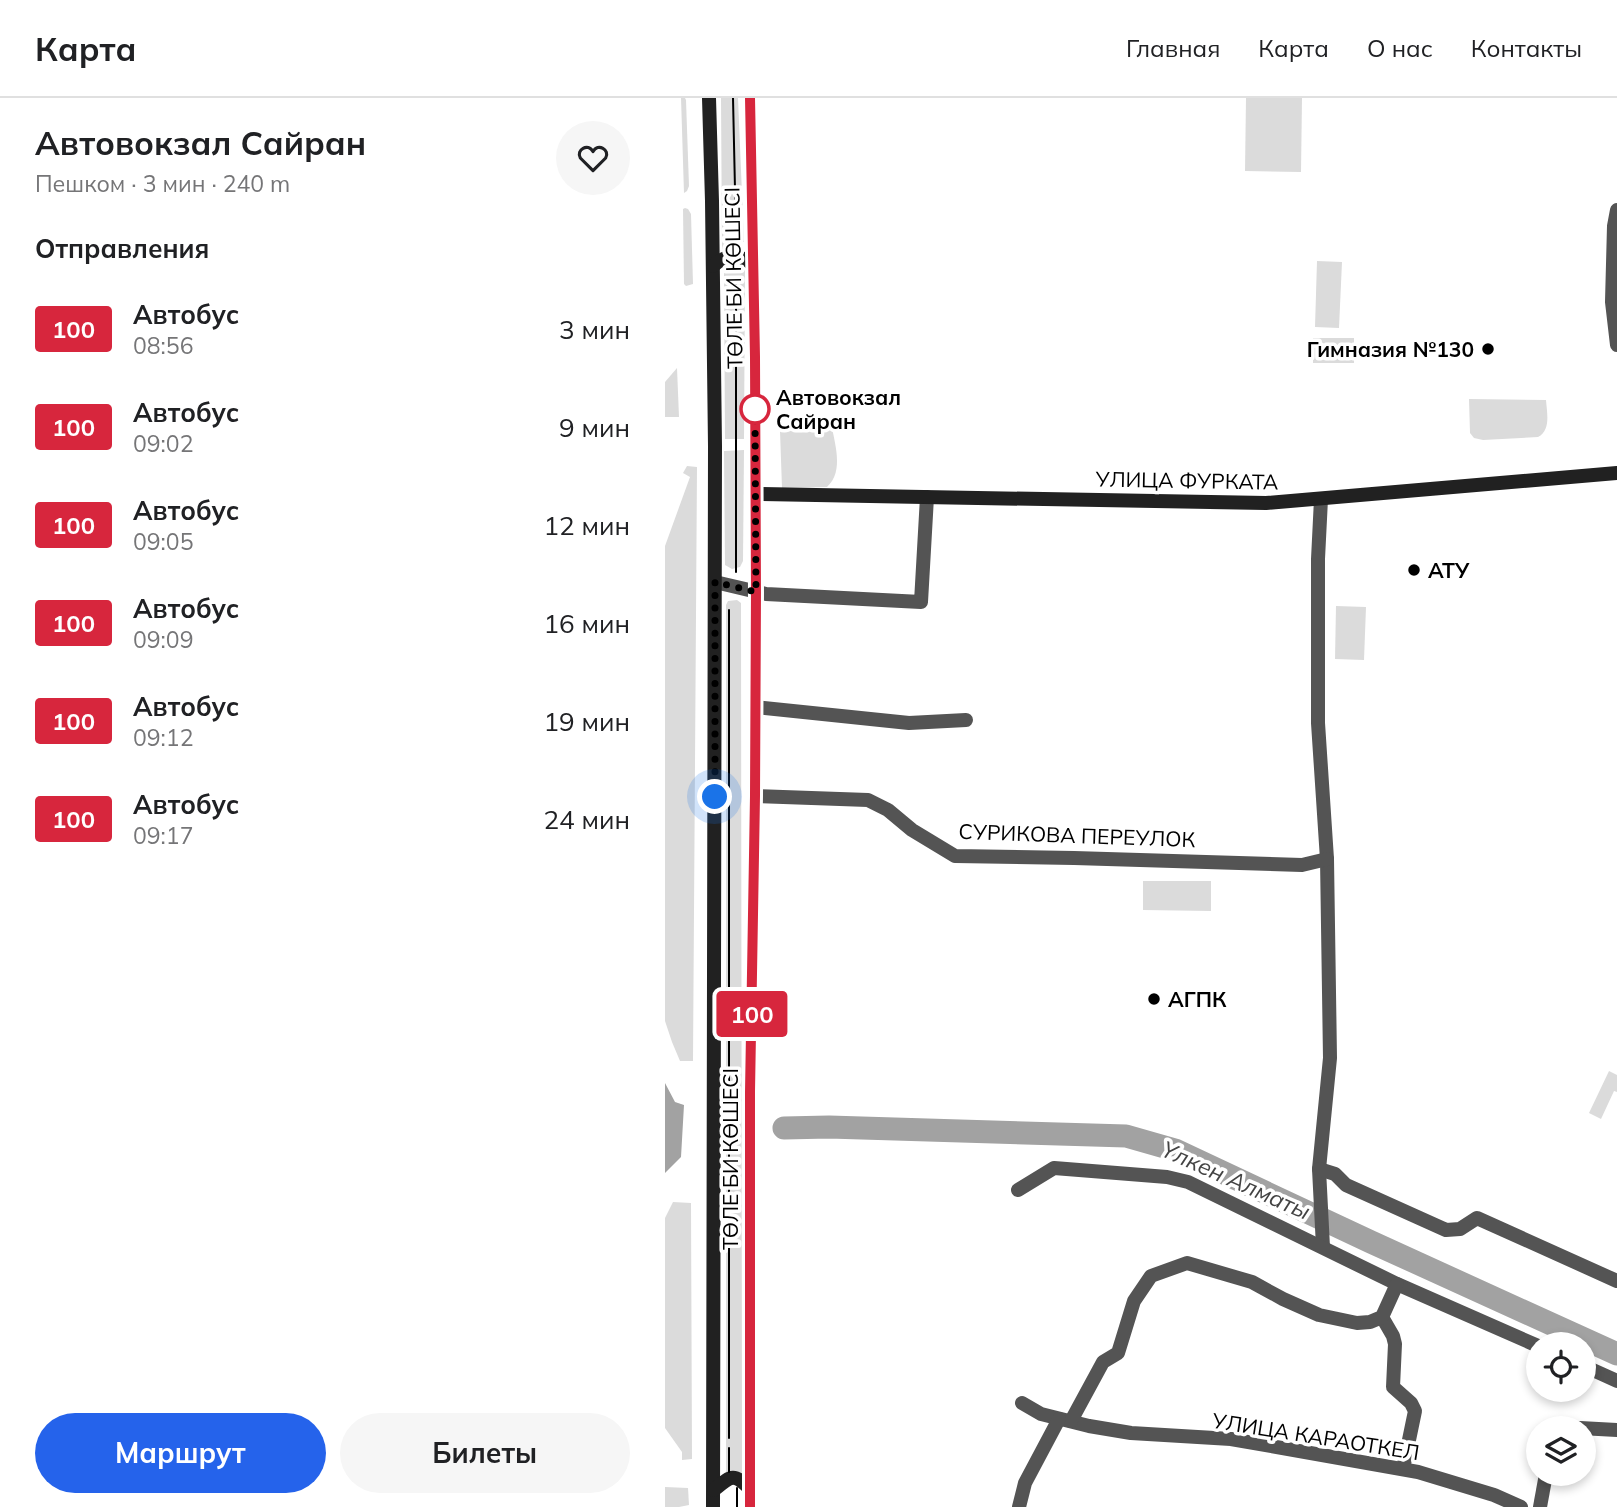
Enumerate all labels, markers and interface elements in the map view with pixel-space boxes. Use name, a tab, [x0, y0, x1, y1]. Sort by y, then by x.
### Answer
text: Карта	[35, 28, 137, 69]
text: Главная	[1126, 33, 1220, 63]
text: Карта	[1258, 33, 1329, 63]
text: О нас	[1367, 33, 1433, 63]
text: Контакты	[1471, 33, 1582, 63]
button: heart	[556, 121, 630, 195]
text: Автовокзал Сайран	[35, 122, 366, 163]
text: Пешком · 3 мин · 240 m	[35, 169, 290, 198]
street label: ТӨЛЕ БИ КӨШЕСІ	[718, 187, 748, 369]
text: Отправления	[35, 232, 209, 265]
text: Автобус	[133, 298, 239, 331]
text: 3 мин	[559, 313, 630, 346]
text: 100	[52, 314, 95, 344]
text: 08:56	[133, 331, 193, 360]
place label: Гимназия №130	[1307, 336, 1474, 362]
marker: Гимназия №130	[1480, 341, 1496, 357]
place label: Автовокзал Сайран	[776, 384, 901, 434]
marker: Автовокзал Сайран	[740, 394, 770, 424]
text: Автобус	[133, 396, 239, 429]
text: 9 мин	[559, 411, 630, 444]
text: 100	[52, 412, 95, 442]
text: 09:02	[133, 429, 193, 458]
street label: УЛИЦА ФУРКАТА	[1094, 465, 1279, 495]
text: Автобус	[133, 494, 239, 527]
text: 12 мин	[543, 509, 630, 542]
text: 100	[52, 510, 95, 540]
text: 09:05	[133, 527, 193, 556]
place label: АТУ	[1428, 557, 1470, 583]
marker: АТУ	[1406, 562, 1422, 578]
text: Автобус	[133, 592, 239, 625]
text: 16 мин	[543, 607, 630, 640]
text: 100	[52, 608, 95, 638]
text: 09:09	[133, 625, 193, 654]
text: Автобус	[133, 690, 239, 723]
text: 19 мин	[543, 705, 630, 738]
text: 100	[52, 706, 95, 736]
text: 09:12	[133, 723, 193, 752]
your location	[697, 779, 732, 814]
text: Автобус	[133, 788, 239, 821]
text: 24 мин	[543, 803, 630, 836]
text: 100	[52, 804, 95, 834]
street label: СУРИКОВА ПЕРЕУЛОК	[958, 818, 1196, 852]
text: 09:17	[133, 821, 193, 850]
place label: АГПК	[1168, 986, 1227, 1012]
line badge: 100	[712, 991, 792, 1037]
marker: АГПК	[1146, 991, 1162, 1007]
text: 100	[730, 999, 774, 1029]
street label: ТӨЛЕ БИ КӨШЕСІ	[717, 1068, 743, 1250]
water label: Үлкен Алматы	[1157, 1134, 1315, 1226]
map controls	[1526, 1332, 1596, 1486]
button: locate	[1526, 1332, 1596, 1402]
street label: УЛИЦА КАРАОТКЕЛ	[1210, 1407, 1421, 1465]
button: Маршрут	[35, 1413, 326, 1493]
button: Билеты	[340, 1413, 630, 1493]
button: layers	[1526, 1416, 1596, 1486]

